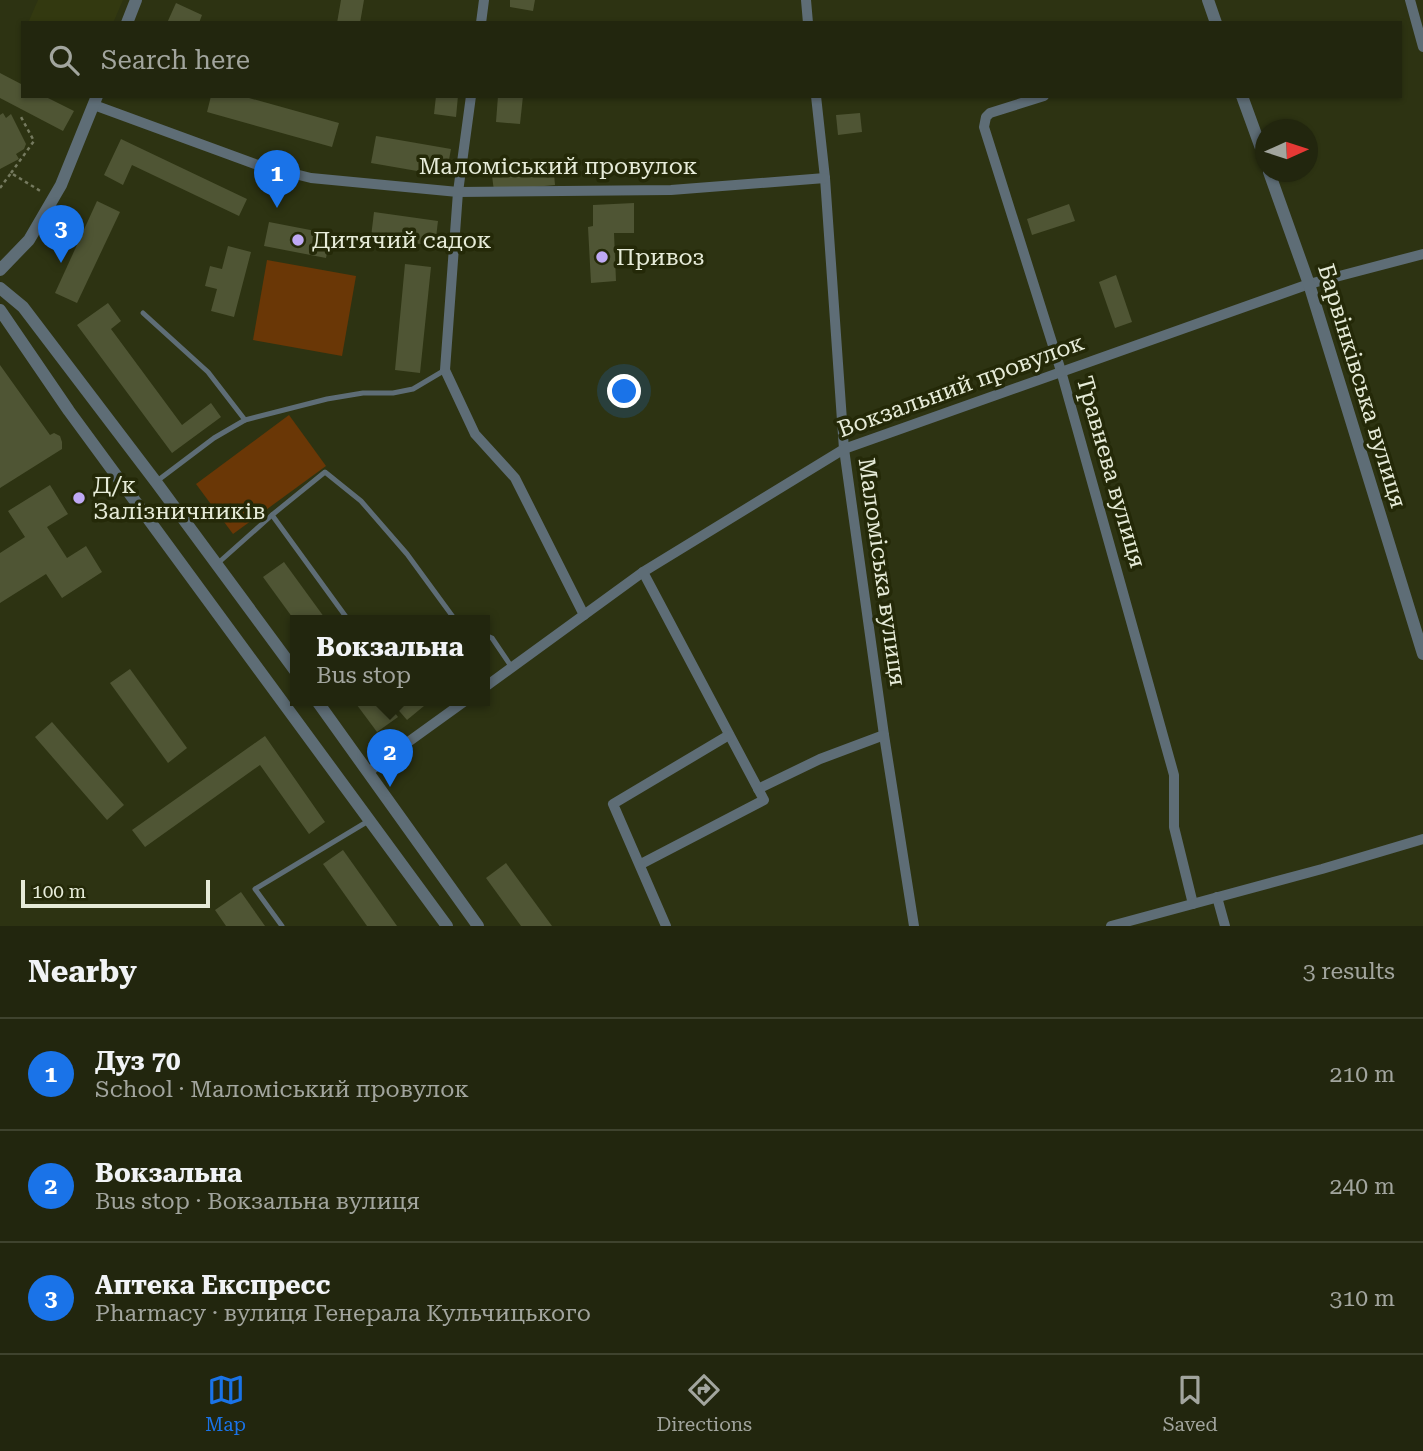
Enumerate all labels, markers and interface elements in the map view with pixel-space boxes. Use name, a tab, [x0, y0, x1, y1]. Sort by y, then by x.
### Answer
search box	[21, 21, 1402, 98]
icon: search	[45, 41, 83, 79]
text: Search here	[101, 45, 250, 75]
north arrow	[1255, 119, 1318, 182]
pin: 1	[254, 150, 300, 208]
street label: Маломіський провулок	[419, 153, 698, 180]
pin: 3	[38, 205, 84, 263]
place label: Дитячий садок	[312, 227, 492, 254]
marker: Дитячий садок	[290, 232, 306, 248]
place label: Привоз	[616, 244, 705, 271]
marker: Привоз	[594, 249, 610, 265]
street label: Барвінківська вулиця	[1312, 261, 1412, 511]
street label: Вокзальний провулок	[834, 329, 1088, 443]
street label: Травнева вулиця	[1071, 373, 1151, 571]
your location	[607, 374, 641, 408]
street label: Маломіська вулиця	[853, 456, 911, 688]
place label: Д/к Залізничників	[93, 472, 265, 525]
marker: Д/к Залізничників	[71, 490, 87, 506]
popup	[290, 615, 490, 706]
text: Вокзальна	[316, 632, 464, 662]
text: Bus stop	[316, 662, 411, 689]
pin: 2	[367, 729, 413, 787]
scale bar	[21, 877, 210, 909]
text: 100 m	[32, 880, 86, 903]
text: Nearby	[28, 954, 137, 989]
text: 3 results	[1303, 958, 1395, 985]
text: Дуз 70	[95, 1046, 181, 1076]
text: 1	[45, 1061, 57, 1088]
text: 210 m	[1330, 1061, 1395, 1088]
text: School · Маломіський провулок	[95, 1076, 469, 1103]
text: Вокзальна	[95, 1158, 242, 1188]
text: 2	[45, 1173, 57, 1200]
text: 240 m	[1330, 1173, 1395, 1200]
text: Bus stop · Вокзальна вулиця	[95, 1188, 420, 1215]
text: Аптека Експресс	[95, 1270, 330, 1300]
text: 3	[45, 1285, 57, 1312]
text: 310 m	[1330, 1285, 1395, 1312]
text: Pharmacy · вулиця Генерала Кульчицького	[95, 1300, 591, 1327]
tab: Map	[205, 1371, 246, 1436]
tab: Directions	[656, 1371, 752, 1436]
tab: Saved	[1163, 1371, 1218, 1436]

